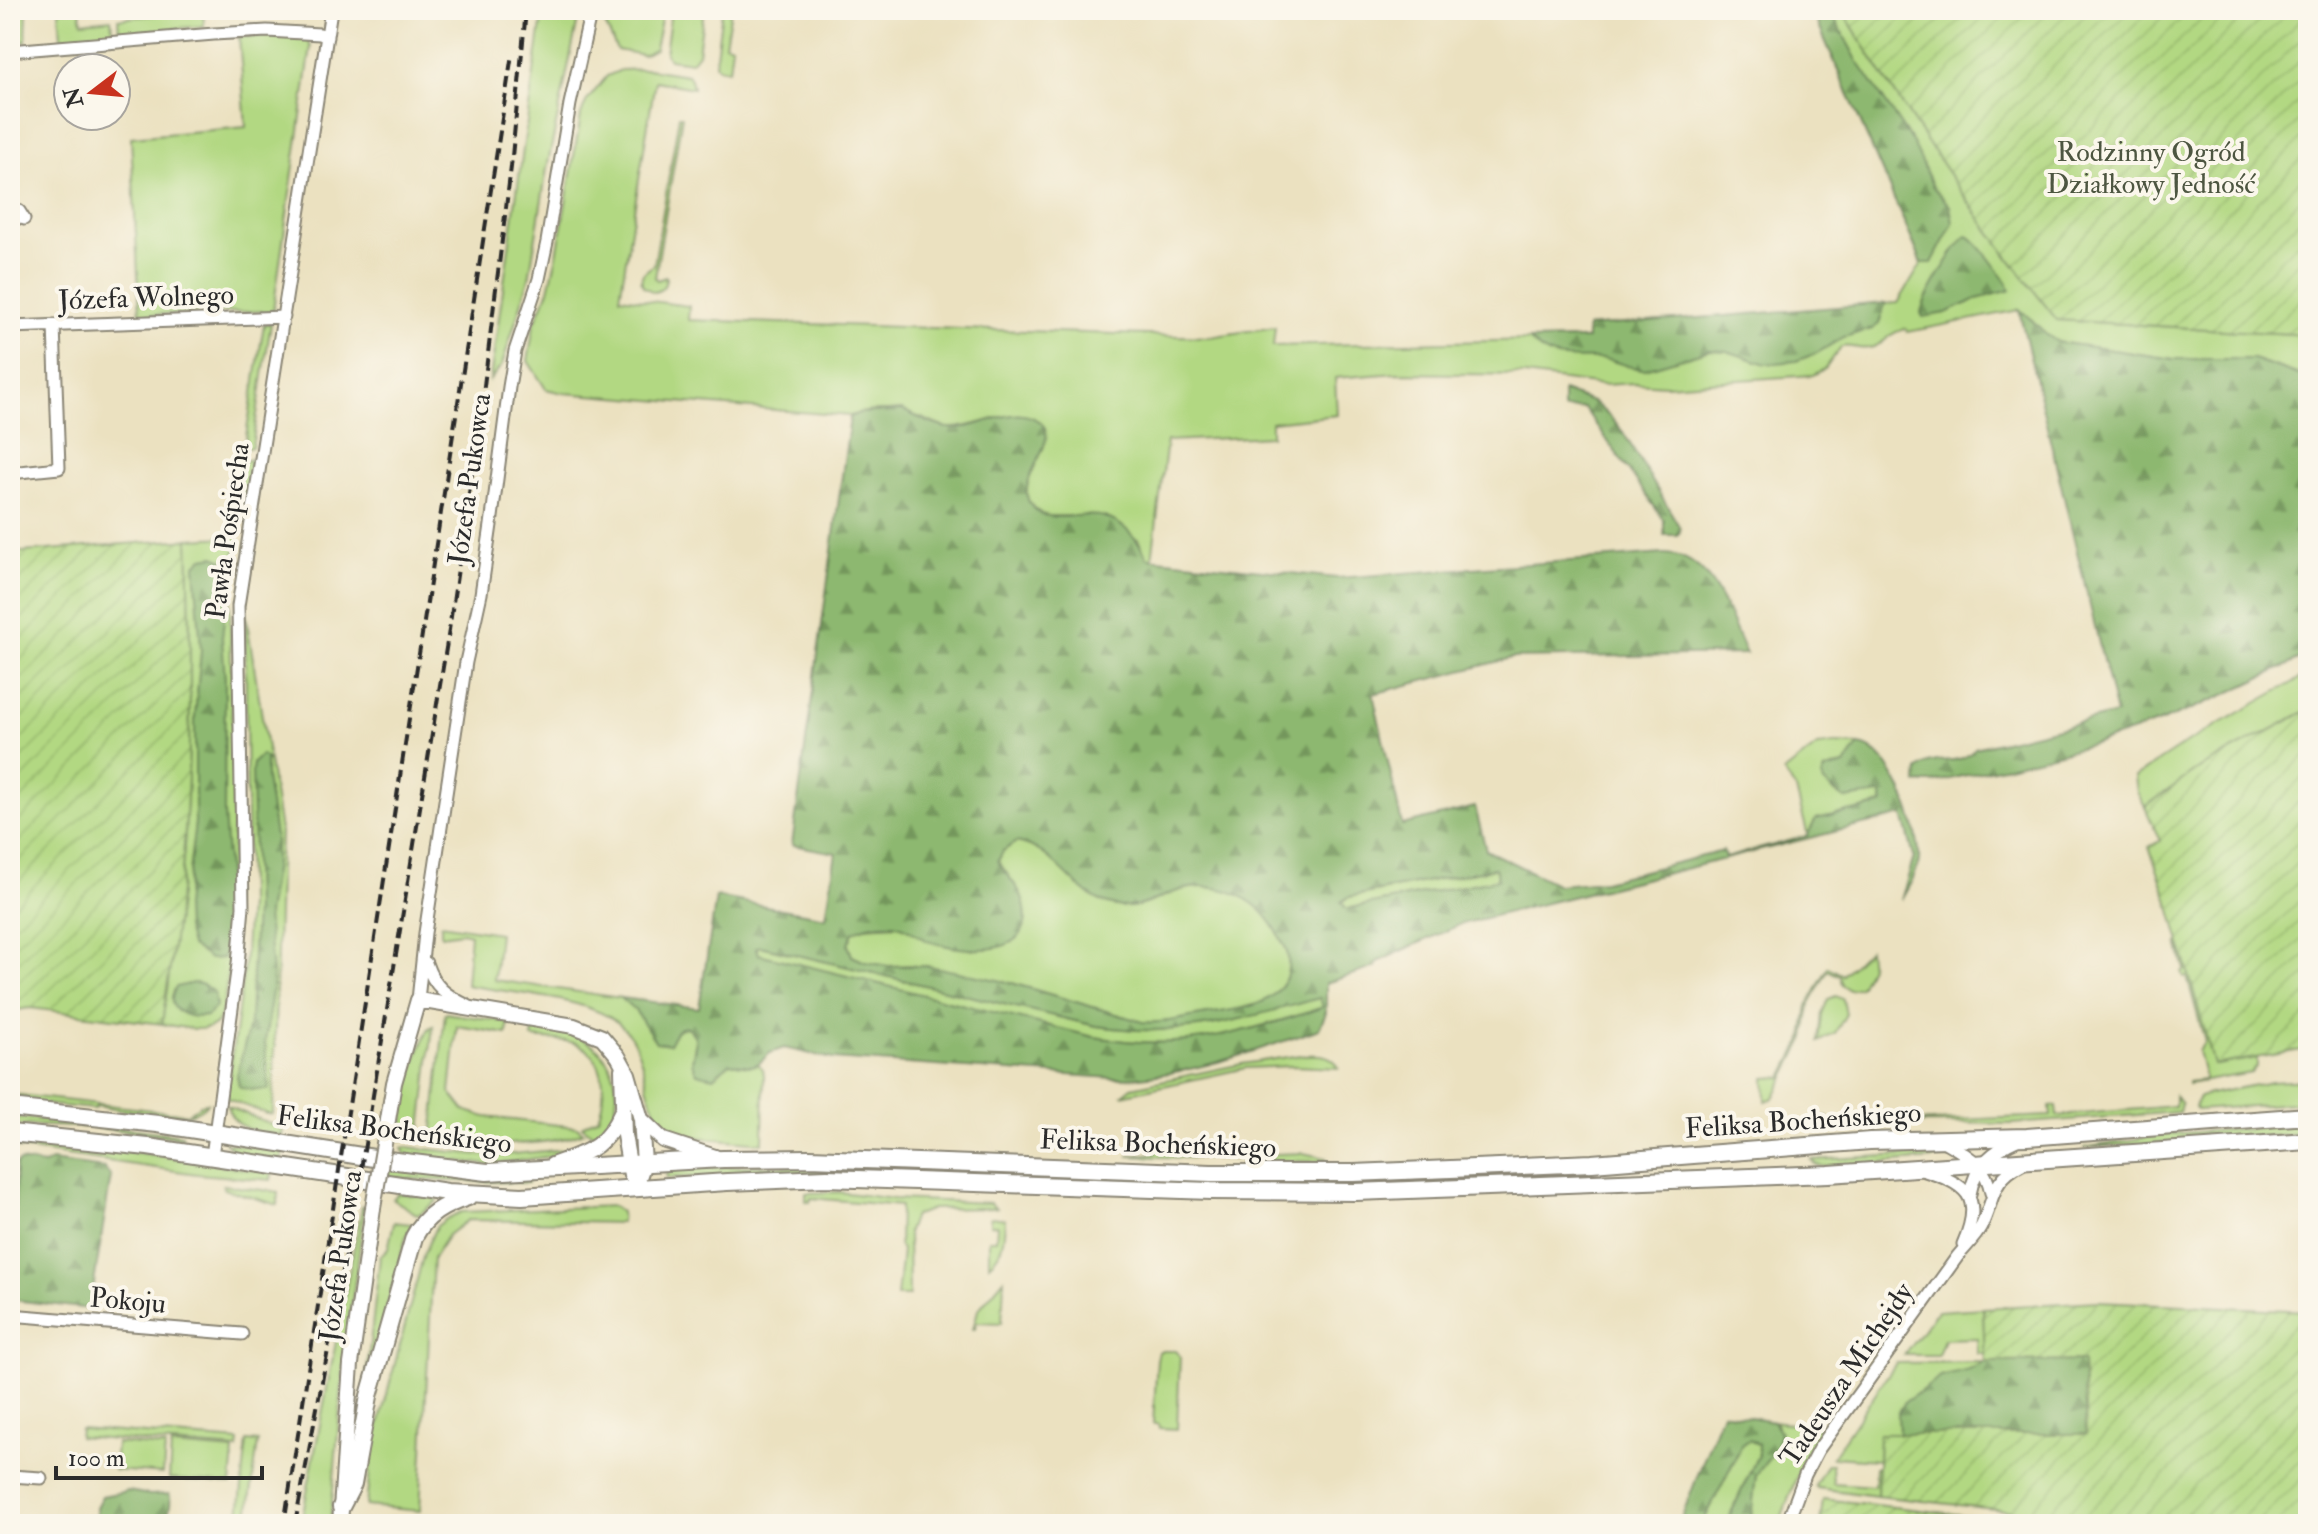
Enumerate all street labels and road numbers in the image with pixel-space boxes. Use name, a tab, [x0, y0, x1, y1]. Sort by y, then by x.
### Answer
street label: Józefa Wolnego	[56, 277, 235, 319]
street label: Józefa Pukowca	[440, 390, 499, 568]
street label: Pawła Pośpiecha	[198, 440, 258, 621]
street label: Feliksa Bocheńskiego	[1684, 1095, 1922, 1147]
street label: Feliksa Bocheńskiego	[274, 1098, 514, 1162]
street label: Feliksa Bocheńskiego	[1039, 1122, 1277, 1166]
street label: Józefa Pukowca	[311, 1167, 370, 1345]
street label: Tadeusza Michejdy	[1773, 1276, 1922, 1474]
street label: Pokoju	[88, 1280, 168, 1322]

